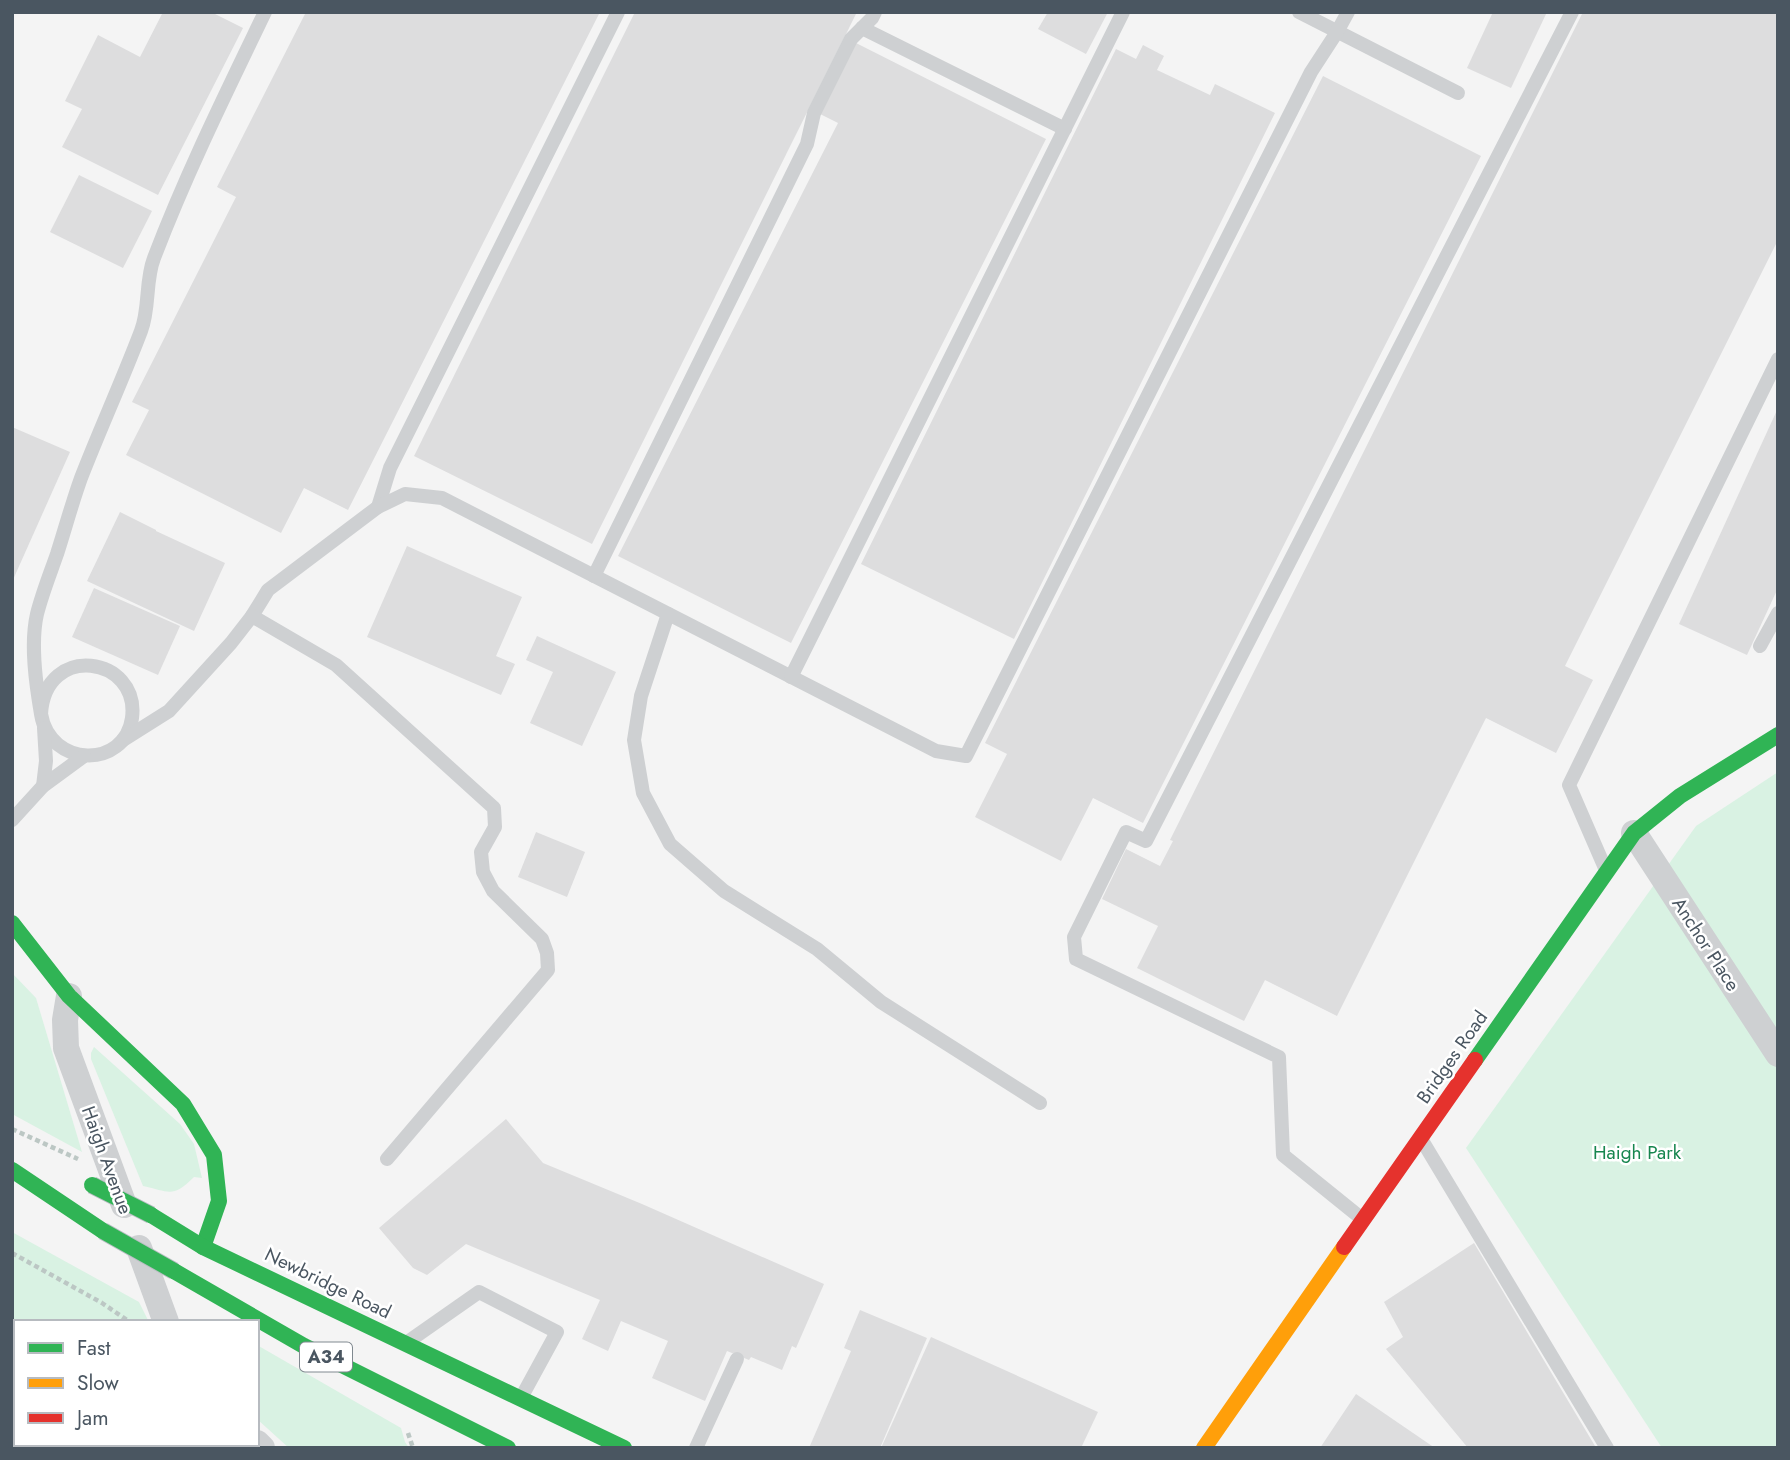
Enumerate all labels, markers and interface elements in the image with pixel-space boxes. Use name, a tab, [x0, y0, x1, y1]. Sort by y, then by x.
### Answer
street label: Anchor Place	[1666, 892, 1747, 996]
street label: Bridges Road	[1410, 1005, 1494, 1109]
street label: Haigh Avenue	[75, 1102, 139, 1218]
park label: Haigh Park	[1593, 1139, 1682, 1166]
street label: Newbridge Road	[260, 1241, 396, 1325]
legend	[14, 1320, 259, 1446]
text: Fast	[77, 1333, 110, 1363]
road number: A34	[300, 1342, 352, 1372]
text: Slow	[77, 1368, 119, 1398]
text: Jam	[74, 1403, 109, 1433]

